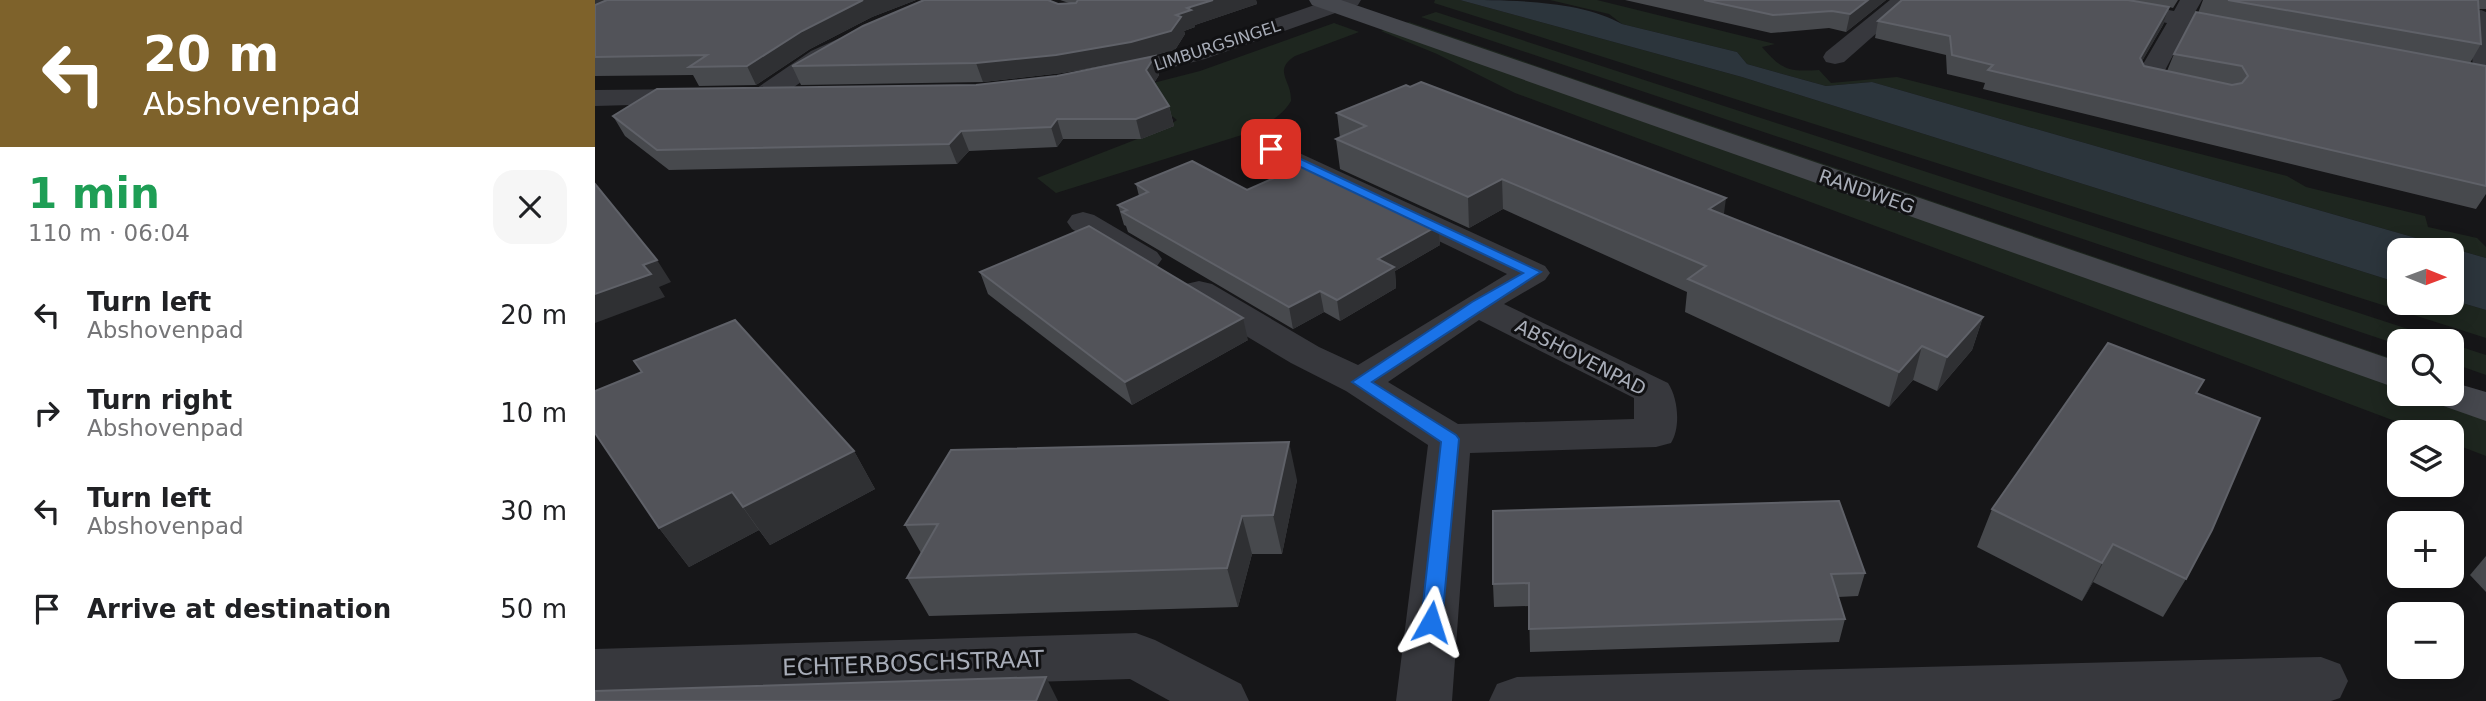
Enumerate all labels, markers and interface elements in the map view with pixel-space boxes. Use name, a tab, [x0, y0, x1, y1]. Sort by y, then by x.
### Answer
street label: LIMBURGSINGEL	[1151, 16, 1283, 75]
text: 20 m	[143, 26, 279, 83]
icon: left	[28, 28, 119, 119]
text: Abshovenpad	[143, 85, 361, 123]
pin	[1241, 119, 1301, 179]
icon: arrive	[1252, 130, 1290, 168]
street label: RANDWEG	[1816, 164, 1918, 218]
text: 1 min	[28, 169, 160, 218]
button: close	[493, 170, 567, 244]
text: 110 m · 06:04	[28, 220, 190, 246]
north arrow	[2387, 238, 2464, 315]
map controls	[2387, 238, 2464, 679]
text: Turn left	[87, 287, 211, 317]
icon: left	[28, 296, 66, 334]
text: 20 m	[500, 300, 567, 330]
street label: ABSHOVENPAD	[1512, 315, 1650, 399]
text: Abshovenpad	[87, 317, 244, 343]
button: search	[2387, 329, 2464, 406]
text: Turn right	[87, 385, 232, 415]
icon: right	[28, 394, 66, 432]
text: 10 m	[500, 398, 567, 428]
text: Abshovenpad	[87, 415, 244, 441]
button: layers	[2387, 420, 2464, 497]
text: Turn left	[87, 483, 211, 513]
icon: left	[28, 492, 66, 530]
text: 30 m	[500, 496, 567, 526]
button: +	[2387, 511, 2464, 588]
text: Abshovenpad	[87, 513, 244, 539]
position arrow	[1394, 585, 1468, 659]
icon: arrive	[28, 590, 66, 628]
text: Arrive at destination	[87, 594, 391, 624]
text: 50 m	[500, 594, 567, 624]
button: −	[2387, 602, 2464, 679]
street label: ECHTERBOSCHSTRAAT	[782, 645, 1045, 681]

